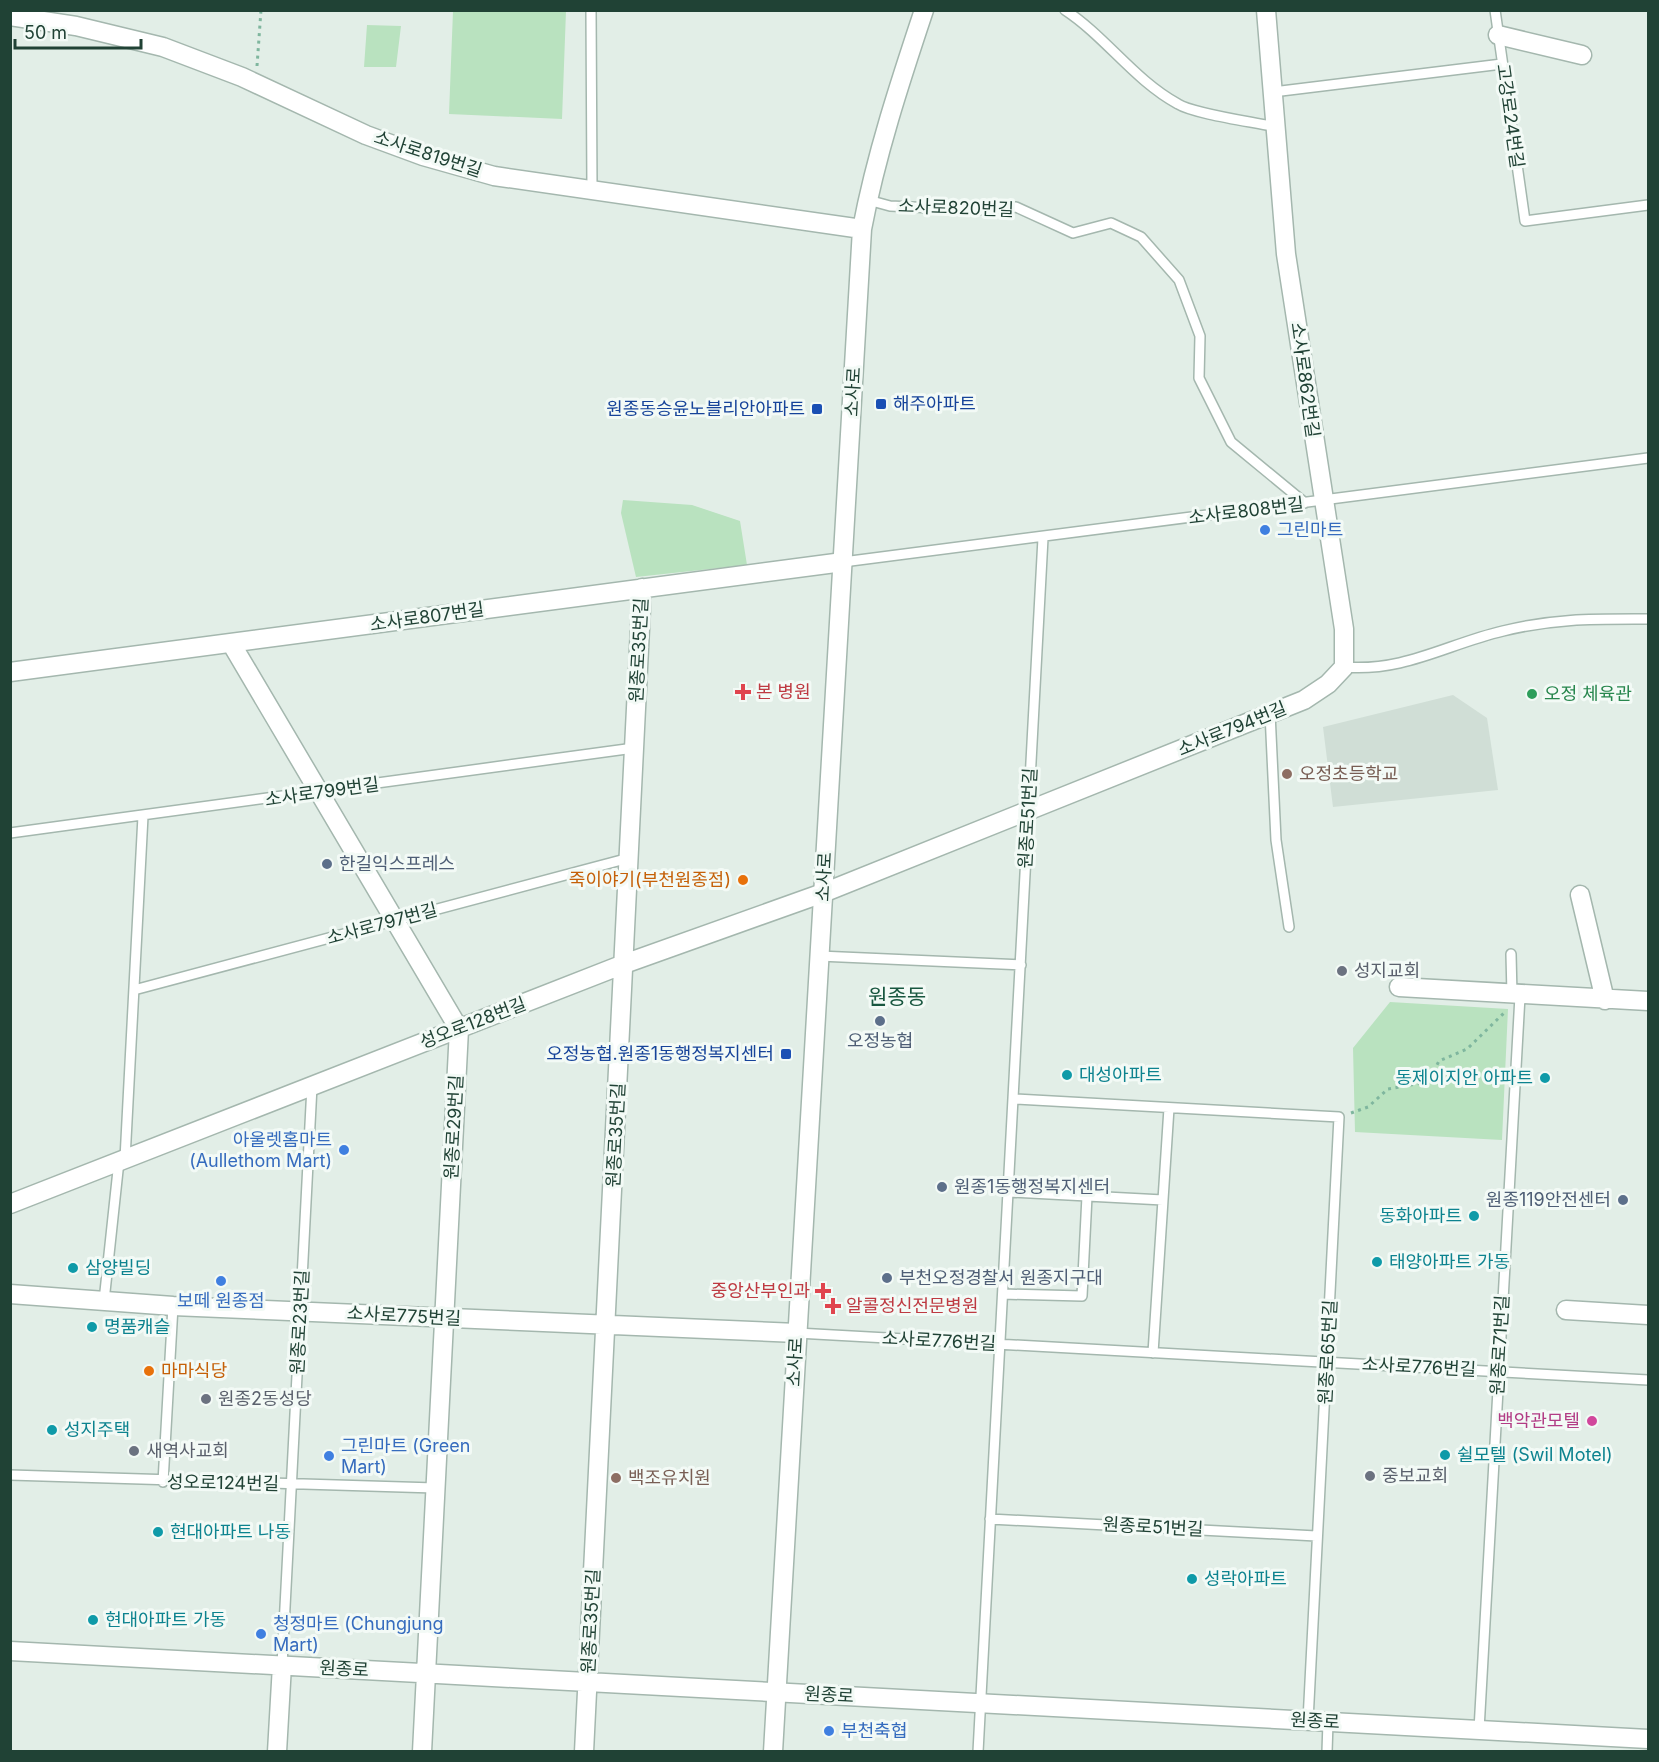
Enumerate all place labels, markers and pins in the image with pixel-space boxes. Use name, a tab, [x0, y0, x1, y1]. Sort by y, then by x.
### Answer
place label: 해주아파트	[893, 393, 976, 414]
marker: 해주아파트	[874, 397, 888, 411]
place label: 원종동승윤노블리안아파트	[606, 398, 805, 419]
marker: 원종동승윤노블리안아파트	[810, 402, 824, 416]
place label: 그린마트	[1277, 519, 1343, 540]
marker: 그린마트	[1258, 523, 1272, 537]
place label: 본 병원	[756, 681, 811, 702]
marker: 본 병원	[734, 683, 752, 701]
place label: 오정 체육관	[1544, 683, 1632, 704]
marker: 오정 체육관	[1525, 687, 1539, 701]
place label: 오정초등학교	[1299, 763, 1398, 784]
marker: 오정초등학교	[1280, 767, 1294, 781]
place label: 한길익스프레스	[339, 853, 455, 874]
marker: 한길익스프레스	[320, 857, 334, 871]
place label: 죽이야기(부천원종점)	[569, 869, 731, 890]
marker: 죽이야기(부천원종점)	[736, 873, 750, 887]
place label: 성지교회	[1354, 960, 1420, 981]
marker: 성지교회	[1335, 964, 1349, 978]
marker: 오정농협	[873, 1014, 887, 1028]
place label: 오정농협	[847, 1030, 913, 1051]
place label: 오정농협.원종1동행정복지센터	[546, 1043, 774, 1064]
marker: 오정농협.원종1동행정복지센터	[779, 1047, 793, 1061]
place label: 대성아파트	[1079, 1064, 1162, 1085]
place label: 동제이지안 아파트	[1395, 1067, 1533, 1088]
marker: 대성아파트	[1060, 1068, 1074, 1082]
marker: 동제이지안 아파트	[1538, 1071, 1552, 1085]
place label: 아울렛홈마트 (Aullethom Mart)	[189, 1129, 332, 1171]
marker: 아울렛홈마트 (Aullethom Mart)	[337, 1143, 351, 1157]
place label: 원종1동행정복지센터	[954, 1176, 1110, 1197]
marker: 원종1동행정복지센터	[935, 1180, 949, 1194]
place label: 원종119안전센터	[1486, 1189, 1611, 1210]
marker: 원종119안전센터	[1616, 1193, 1630, 1207]
place label: 동화아파트	[1379, 1205, 1462, 1226]
marker: 동화아파트	[1467, 1209, 1481, 1223]
place label: 태양아파트 가동	[1389, 1251, 1510, 1272]
marker: 태양아파트 가동	[1370, 1255, 1384, 1269]
place label: 삼양빌딩	[85, 1257, 151, 1278]
marker: 삼양빌딩	[66, 1261, 80, 1275]
place label: 부천오정경찰서 원종지구대	[899, 1267, 1103, 1288]
marker: 부천오정경찰서 원종지구대	[880, 1271, 894, 1285]
marker: 보떼 원종점	[214, 1274, 228, 1288]
place label: 중앙산부인과	[711, 1280, 810, 1301]
marker: 중앙산부인과	[814, 1282, 832, 1300]
place label: 보떼 원종점	[177, 1290, 265, 1311]
place label: 알콜정신전문병원	[846, 1295, 978, 1316]
marker: 알콜정신전문병원	[824, 1297, 842, 1315]
place label: 명품캐슬	[104, 1316, 170, 1337]
marker: 명품캐슬	[85, 1320, 99, 1334]
place label: 마마식당	[161, 1360, 227, 1381]
marker: 마마식당	[142, 1364, 156, 1378]
place label: 원종2동성당	[218, 1388, 312, 1409]
marker: 원종2동성당	[199, 1392, 213, 1406]
place label: 백악관모텔	[1497, 1410, 1580, 1431]
marker: 백악관모텔	[1585, 1414, 1599, 1428]
place label: 성지주택	[64, 1419, 130, 1440]
marker: 성지주택	[45, 1423, 59, 1437]
place label: 그린마트 (Green Mart)	[341, 1435, 470, 1477]
place label: 새역사교회	[146, 1440, 229, 1461]
marker: 새역사교회	[127, 1444, 141, 1458]
place label: 쉴모텔 (Swil Motel)	[1457, 1444, 1613, 1465]
marker: 쉴모텔 (Swil Motel)	[1438, 1448, 1452, 1462]
marker: 그린마트 (Green Mart)	[322, 1449, 336, 1463]
place label: 중보교회	[1382, 1465, 1448, 1486]
place label: 백조유치원	[628, 1467, 711, 1488]
marker: 중보교회	[1363, 1469, 1377, 1483]
marker: 백조유치원	[609, 1471, 623, 1485]
place label: 현대아파트 나동	[170, 1521, 291, 1542]
marker: 현대아파트 나동	[151, 1525, 165, 1539]
place label: 성락아파트	[1204, 1568, 1287, 1589]
marker: 성락아파트	[1185, 1572, 1199, 1586]
place label: 현대아파트 가동	[105, 1609, 226, 1630]
marker: 현대아파트 가동	[86, 1613, 100, 1627]
place label: 청정마트 (Chungjung Mart)	[273, 1613, 444, 1655]
marker: 청정마트 (Chungjung Mart)	[254, 1627, 268, 1641]
place label: 부천축협	[841, 1720, 907, 1741]
marker: 부천축협	[822, 1724, 836, 1738]

